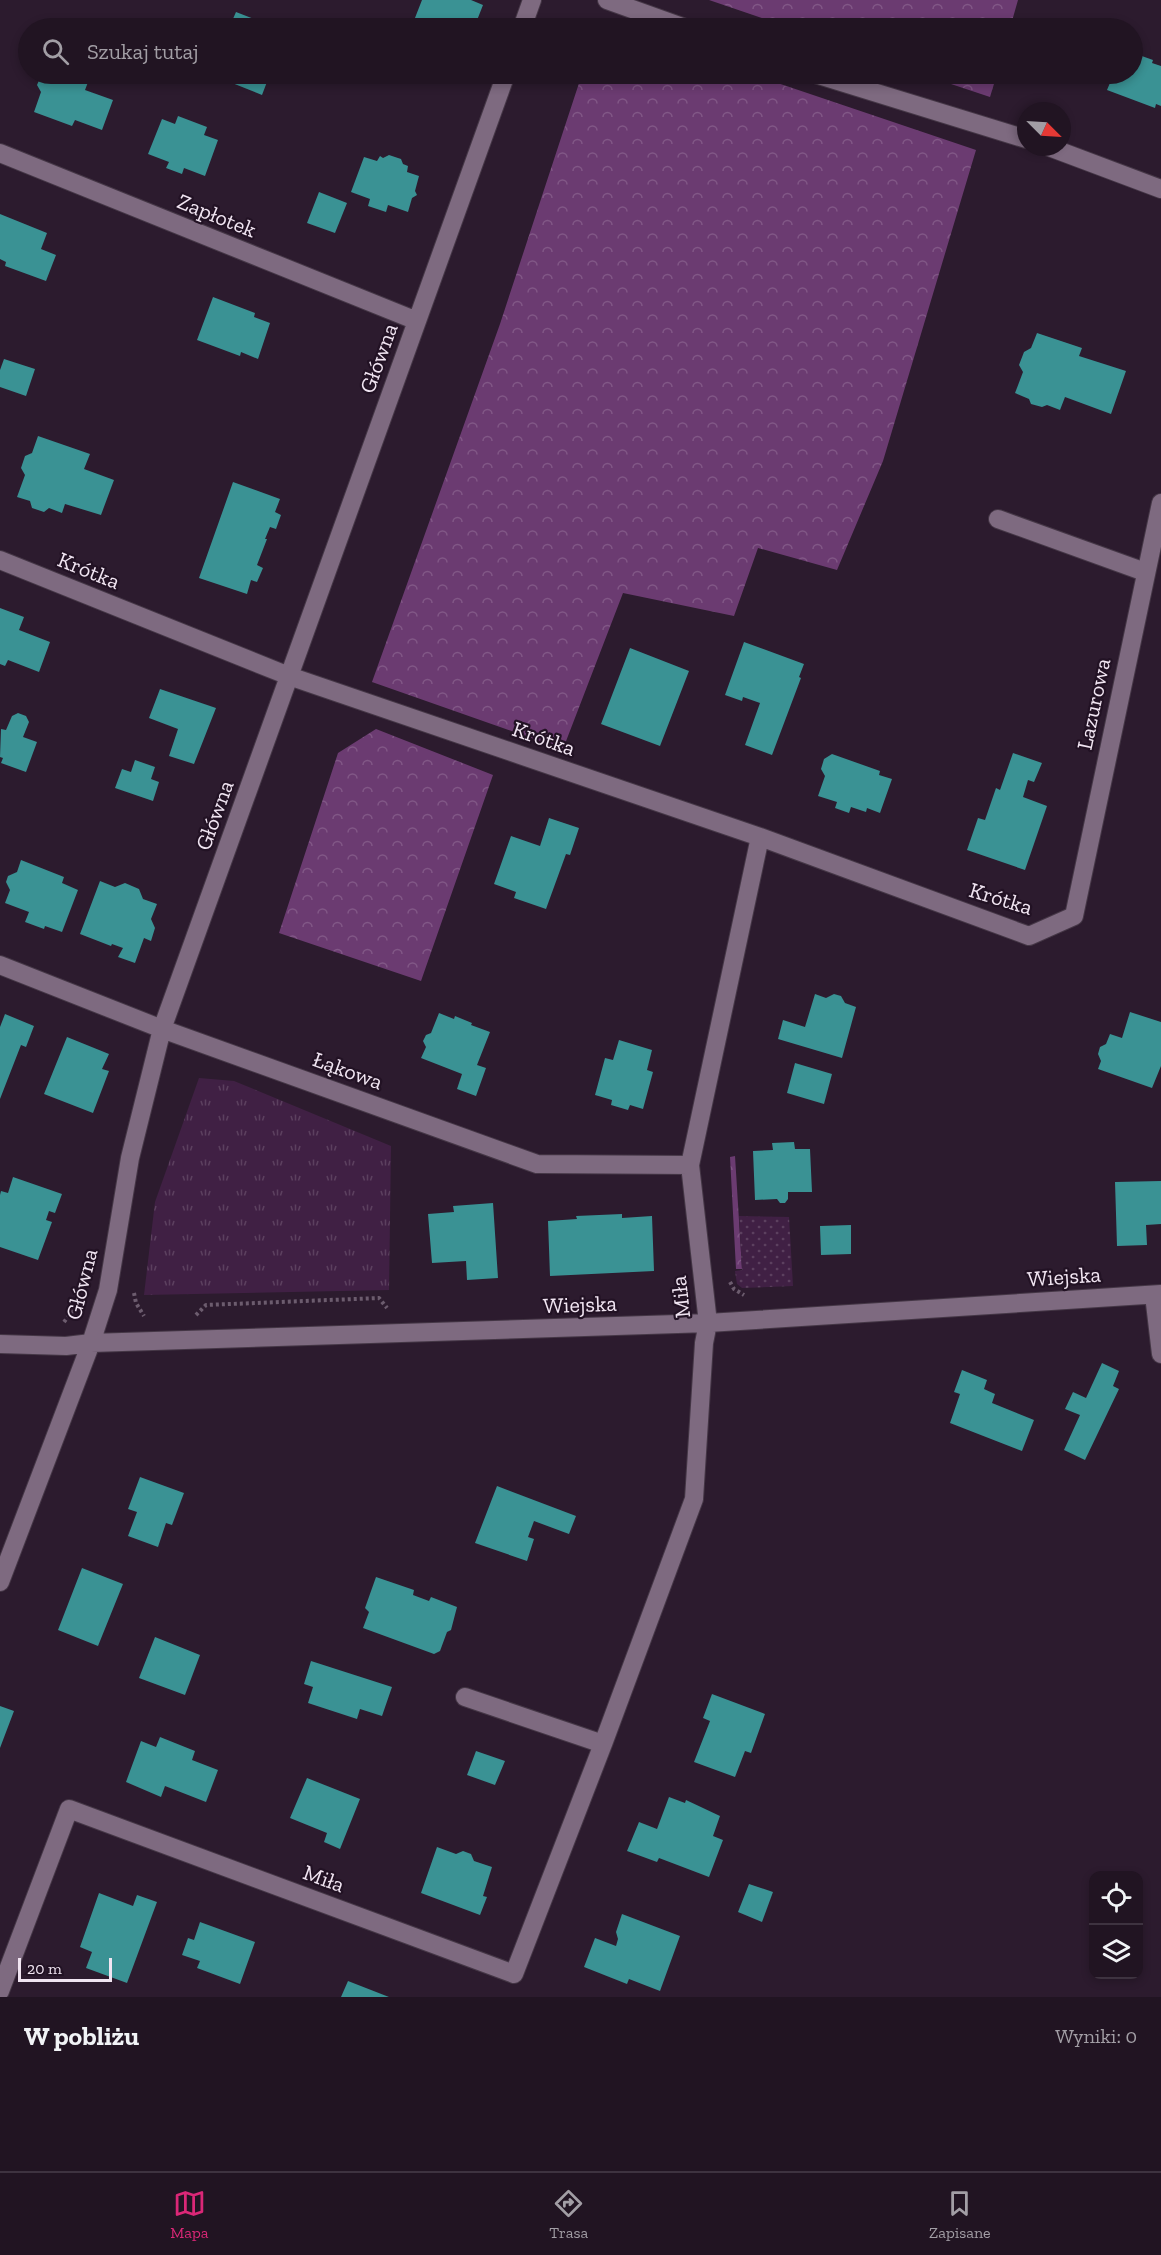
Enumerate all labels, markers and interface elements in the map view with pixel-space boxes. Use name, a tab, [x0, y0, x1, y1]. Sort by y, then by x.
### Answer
search box	[18, 18, 1143, 84]
icon: search	[39, 35, 72, 68]
text: Szukaj tutaj	[87, 38, 199, 65]
north arrow	[1017, 102, 1071, 156]
street label: Zapłotek	[173, 187, 261, 244]
street label: Główna	[353, 319, 404, 397]
street label: Krótka	[54, 546, 124, 595]
street label: Lazurowa	[1071, 655, 1116, 752]
street label: Krótka	[509, 715, 579, 762]
street label: Główna	[189, 776, 240, 854]
street label: Krótka	[966, 876, 1036, 921]
street label: Łąkowa	[309, 1045, 387, 1096]
street label: Główna	[60, 1245, 103, 1322]
street label: Wiejska	[1026, 1260, 1102, 1293]
street label: Miła	[665, 1274, 696, 1319]
street label: Wiejska	[543, 1290, 618, 1319]
street label: Miła	[299, 1859, 349, 1898]
map controls	[1089, 1871, 1143, 1979]
button: locate	[1089, 1871, 1143, 1925]
button: layers	[1089, 1925, 1143, 1979]
scale bar	[18, 1955, 112, 1982]
text: 20 m	[27, 1959, 62, 1978]
text: W pobliżu	[24, 2020, 139, 2052]
text: Wyniki: 0	[1055, 2024, 1137, 2048]
tab: Mapa	[170, 2187, 209, 2242]
tab: Trasa	[549, 2187, 588, 2242]
tab: Zapisane	[929, 2187, 991, 2242]

